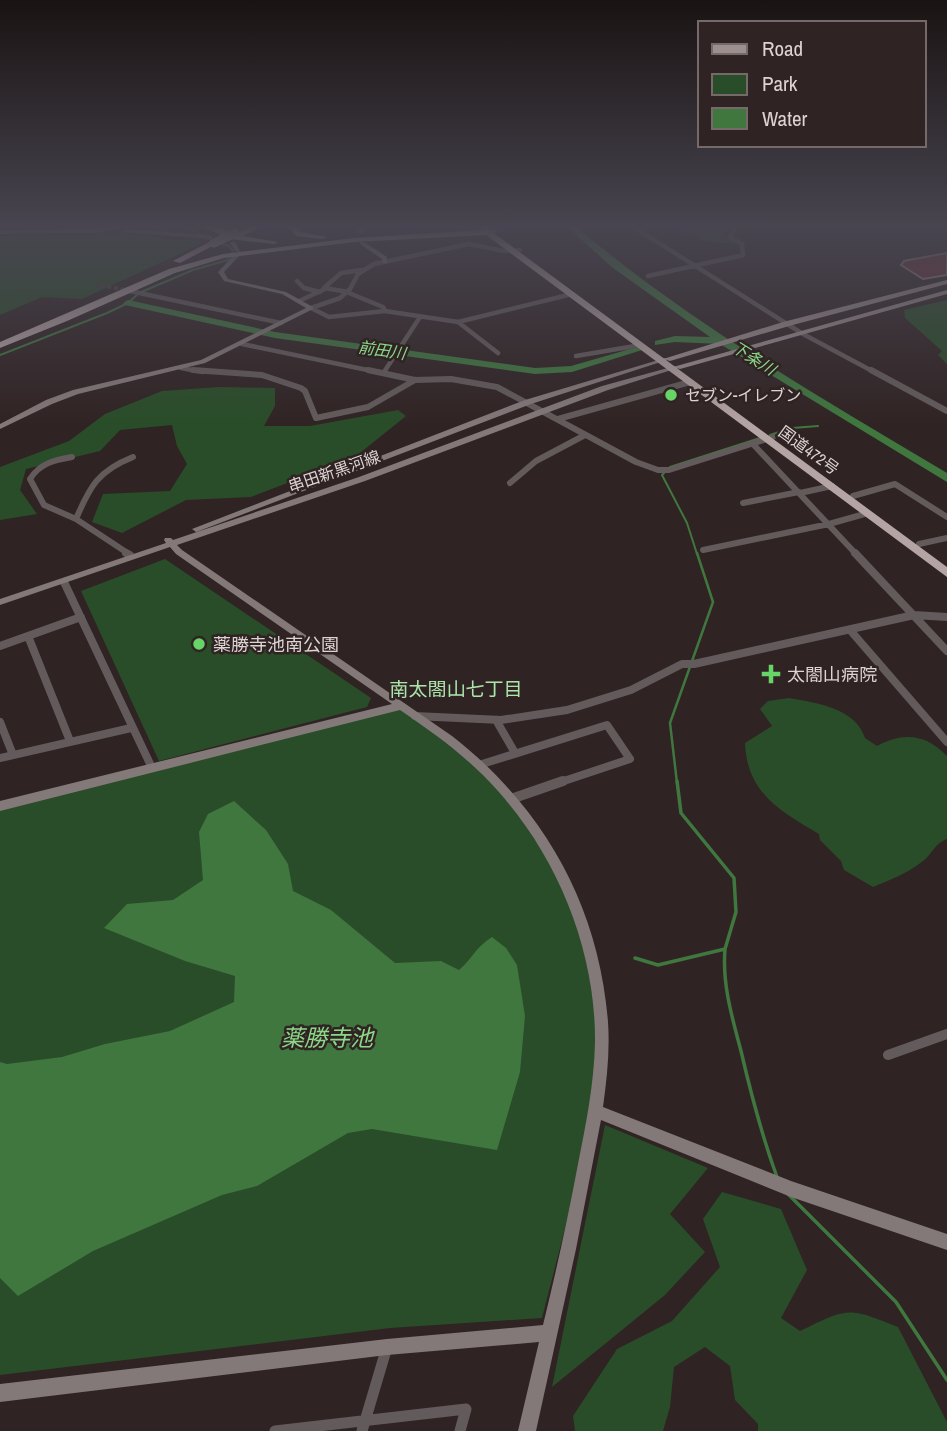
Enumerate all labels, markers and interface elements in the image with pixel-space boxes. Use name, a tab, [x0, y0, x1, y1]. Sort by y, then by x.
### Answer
legend	[698, 21, 926, 147]
text: Road	[762, 34, 803, 63]
text: Park	[762, 69, 798, 98]
text: Water	[762, 104, 808, 133]
water label: 前田川	[357, 336, 409, 365]
water label: 下条川	[728, 336, 782, 381]
place label: セブン-イレブン	[685, 384, 801, 406]
marker: セブン-イレブン	[663, 387, 679, 403]
street label: 国道472号	[774, 421, 844, 479]
street label: 串田新黒河線	[285, 445, 383, 497]
place label: 薬勝寺池南公園	[213, 632, 339, 657]
marker: 薬勝寺池南公園	[191, 636, 207, 652]
place label: 太閤山病院	[787, 662, 877, 687]
marker: 太閤山病院	[761, 664, 781, 684]
district label: 南太閤山七丁目	[389, 676, 523, 702]
water label: 薬勝寺池	[281, 1022, 375, 1053]

